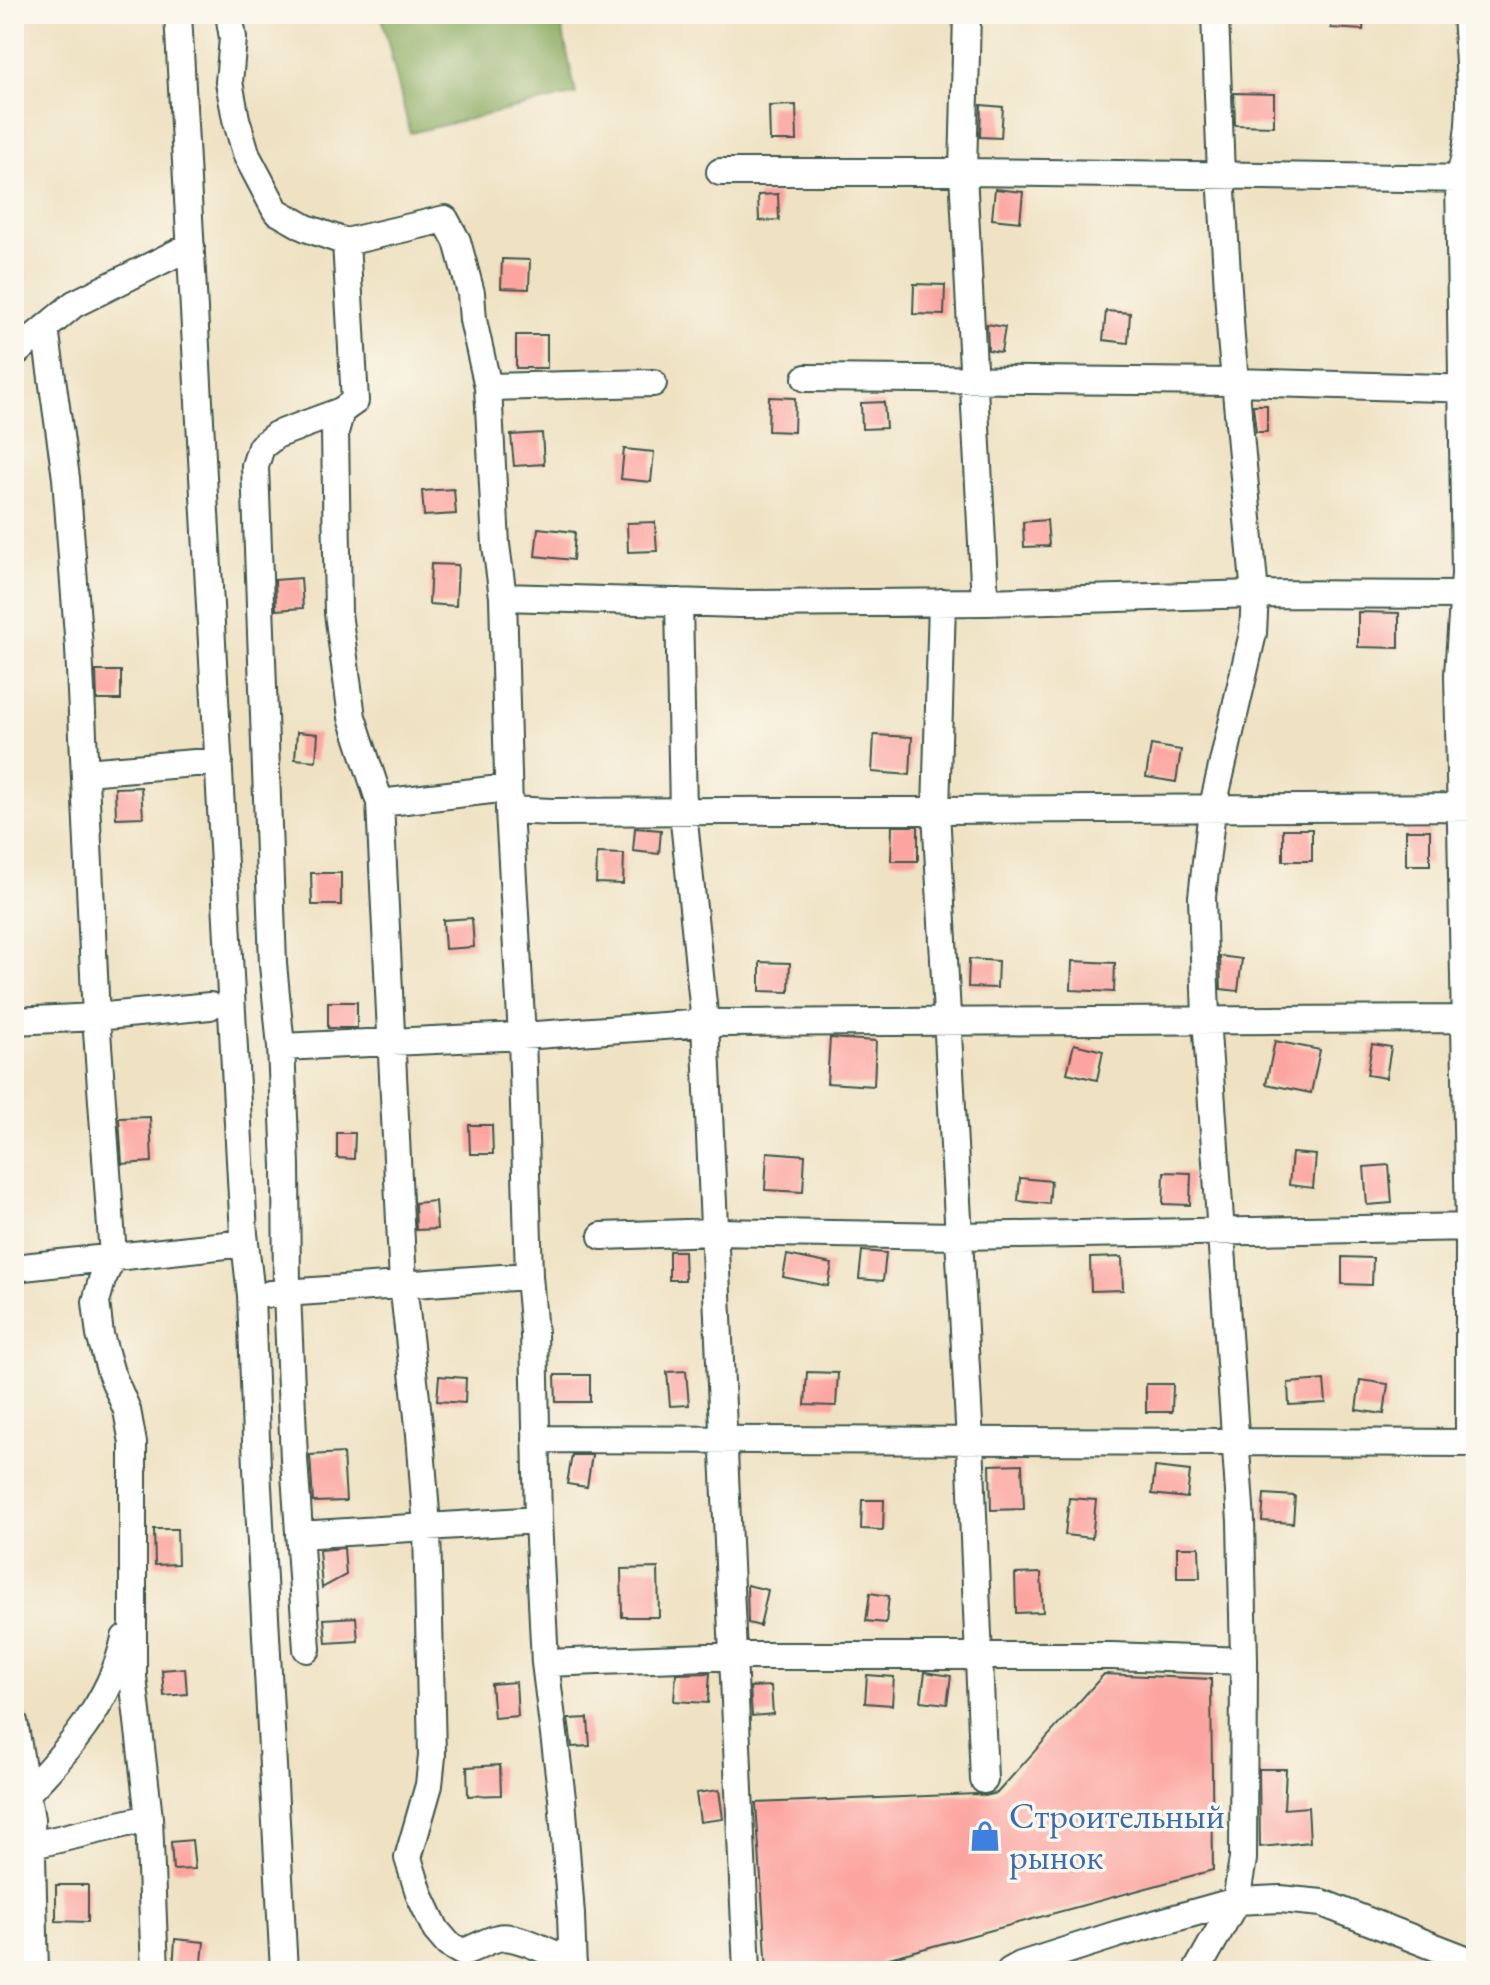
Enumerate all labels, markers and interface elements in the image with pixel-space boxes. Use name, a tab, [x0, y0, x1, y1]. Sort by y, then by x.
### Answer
place label: Строительный рынок	[1009, 1792, 1225, 1880]
shop icon: Строительный рынок	[968, 1819, 1002, 1853]

